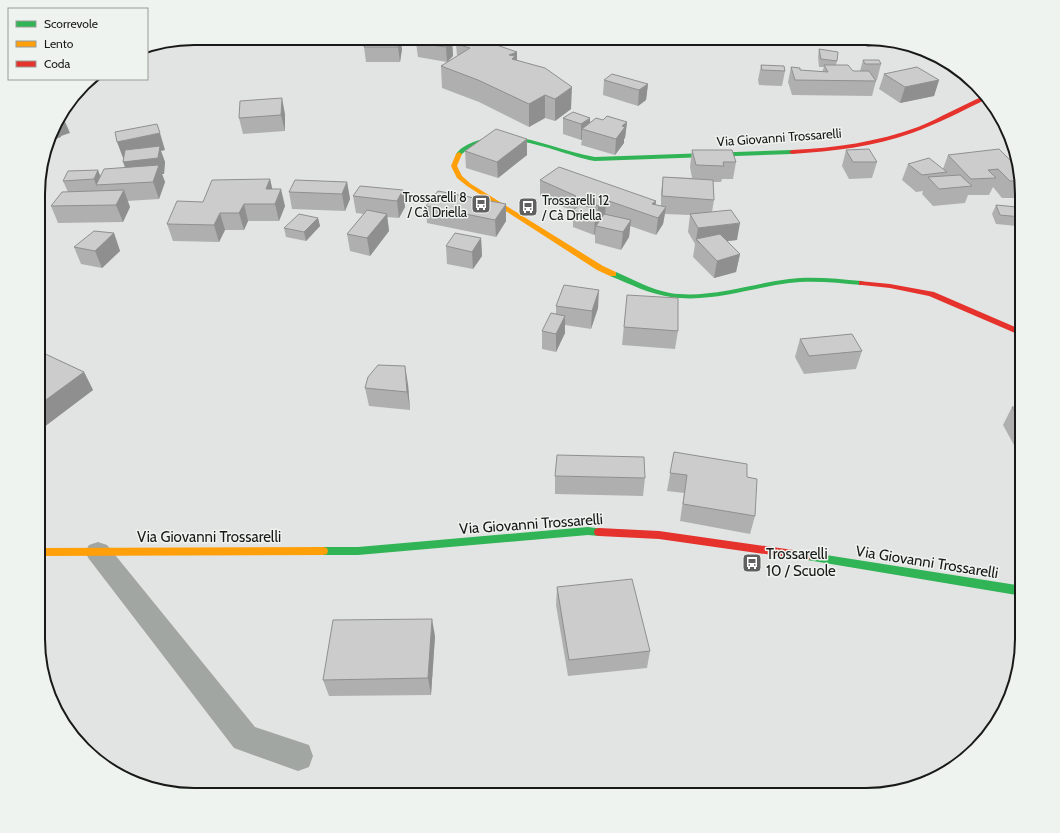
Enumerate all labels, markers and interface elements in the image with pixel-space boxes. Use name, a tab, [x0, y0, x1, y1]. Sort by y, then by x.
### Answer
legend	[8, 8, 148, 80]
text: Scorrevole	[44, 16, 98, 31]
text: Lento	[44, 36, 74, 51]
text: Coda	[44, 56, 70, 71]
street label: Via Giovanni Trossarelli	[716, 125, 842, 149]
place label: Trossarelli 8 / Cà Driella	[403, 189, 468, 220]
place label: Trossarelli 12 / Cà Driella	[541, 192, 610, 223]
bus stop icon: Trossarelli 8 / Cà Driella	[470, 193, 492, 215]
bus stop icon: Trossarelli 12 / Cà Driella	[517, 196, 539, 218]
street label: Via Giovanni Trossarelli	[458, 510, 604, 538]
street label: Via Giovanni Trossarelli	[137, 528, 281, 546]
street label: Via Giovanni Trossarelli	[854, 542, 1000, 582]
place label: Trossarelli 10 / Scuole	[766, 545, 836, 580]
bus stop icon: Trossarelli 10 / Scuole	[741, 552, 763, 574]

